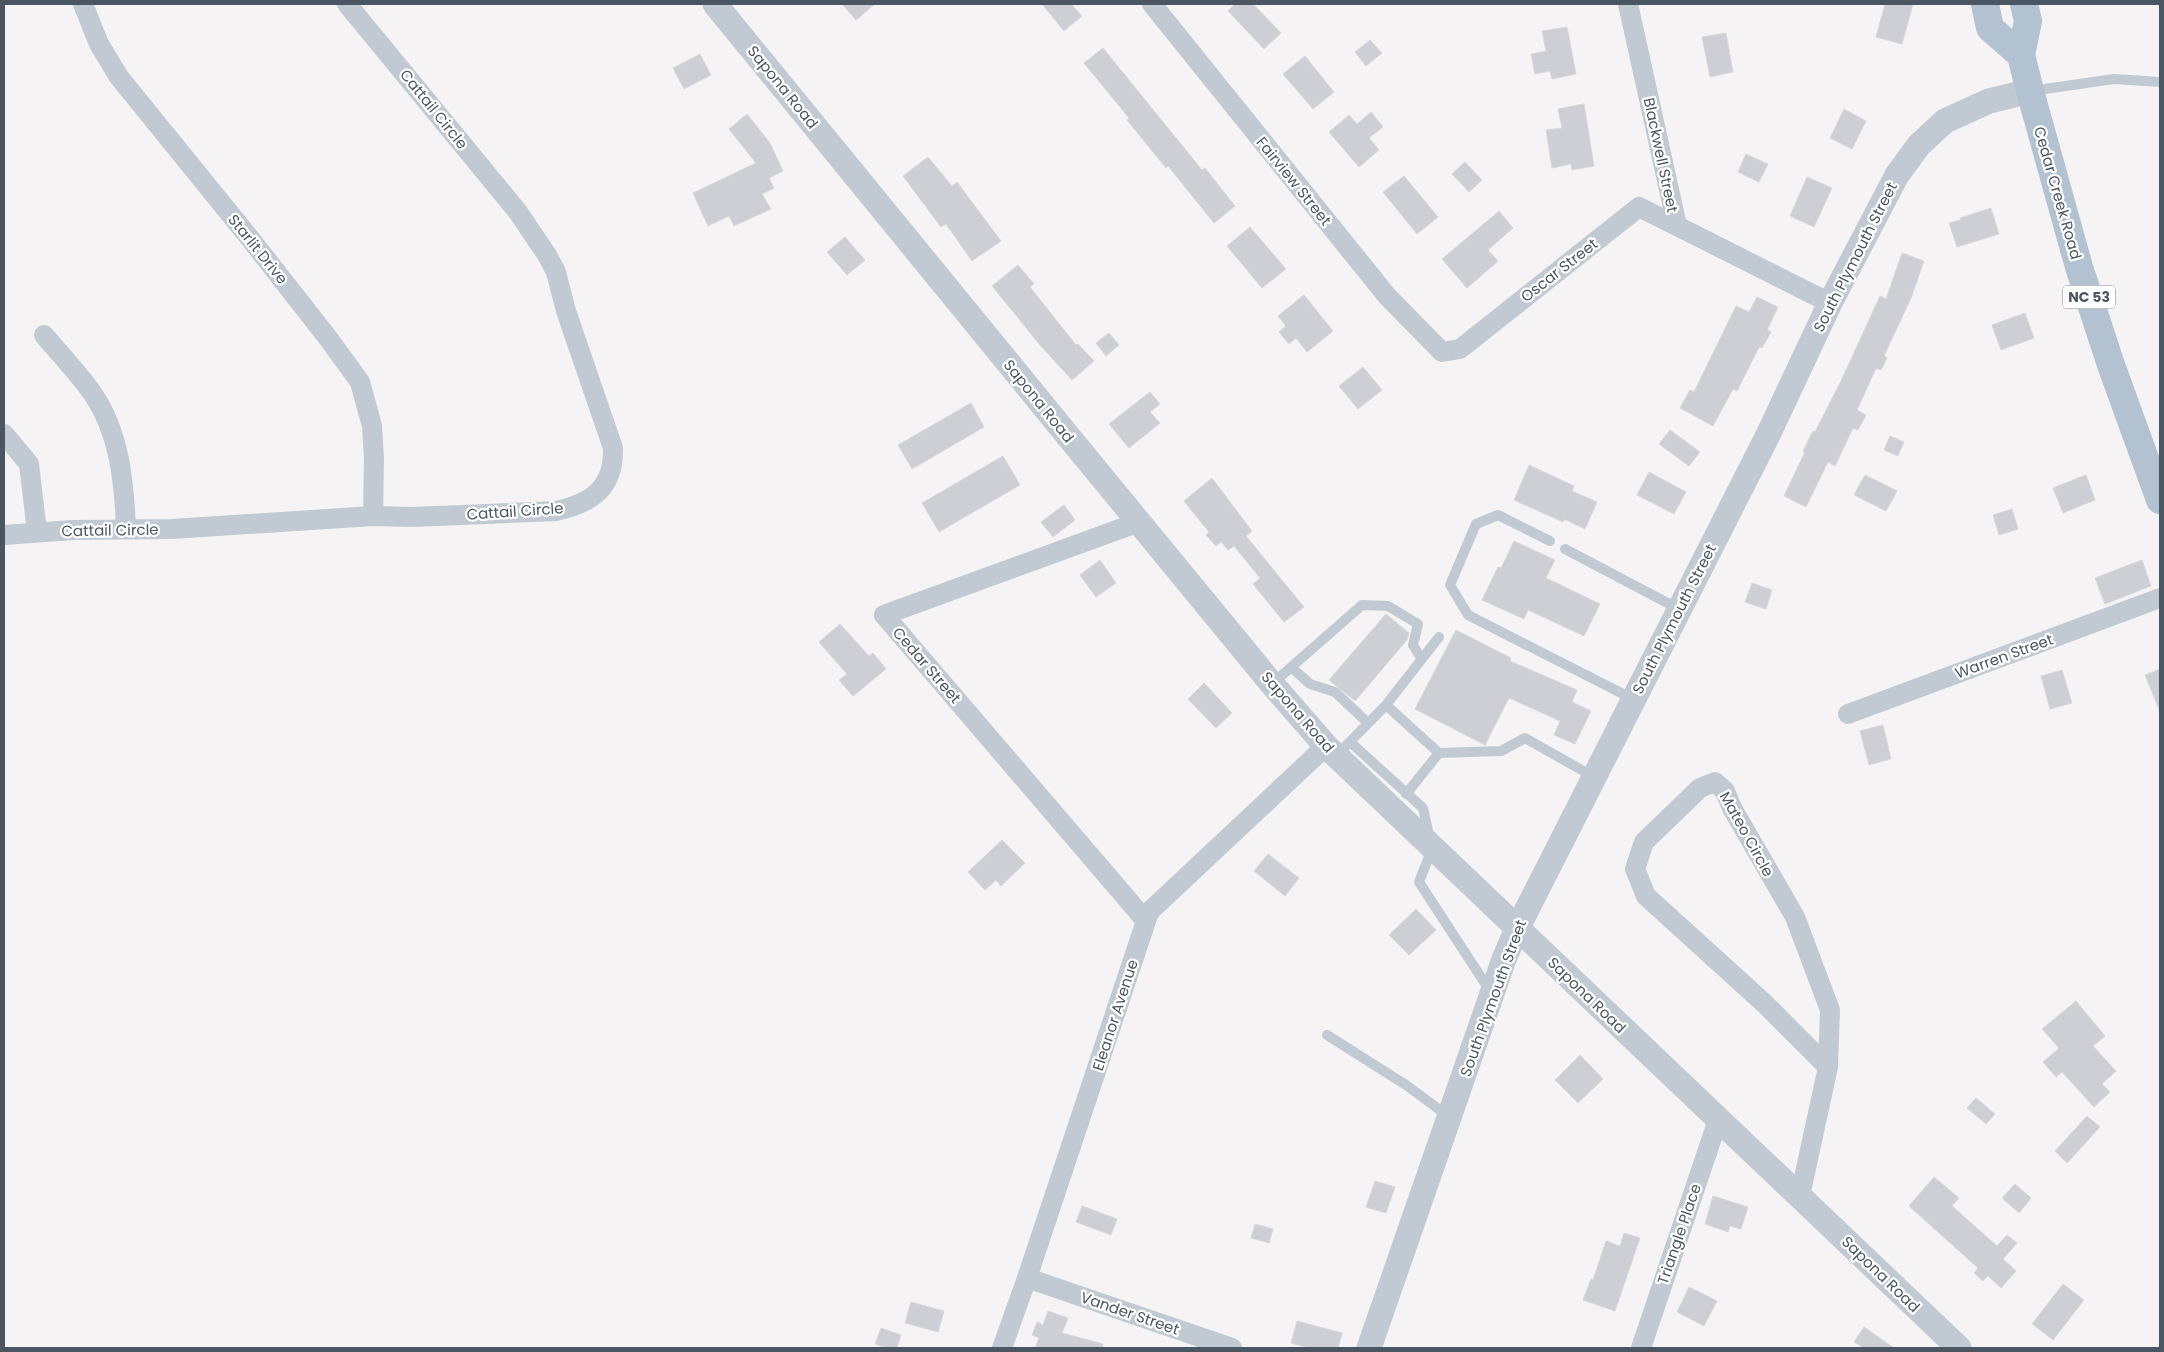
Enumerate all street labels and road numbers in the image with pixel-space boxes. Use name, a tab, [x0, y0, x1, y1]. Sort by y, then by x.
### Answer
street label: Sapona Road	[743, 41, 823, 133]
street label: Cattail Circle	[395, 65, 473, 153]
street label: Blackwell Street	[1639, 96, 1683, 214]
street label: Cedar Creek Road	[2029, 124, 2087, 262]
street label: Fairview Street	[1252, 132, 1336, 230]
street label: South Plymouth Street	[1808, 178, 1902, 336]
street label: Starlit Drive	[223, 210, 293, 288]
street label: Oscar Street	[1516, 233, 1602, 307]
road number: NC 53	[2063, 286, 2115, 308]
street label: Sapona Road	[999, 355, 1079, 447]
street label: Cattail Circle	[466, 497, 564, 525]
street label: Cattail Circle	[61, 519, 159, 541]
street label: South Plymouth Street	[1627, 540, 1721, 698]
street label: Cedar Street	[888, 622, 966, 708]
street label: Warren Street	[1952, 629, 2056, 683]
street label: Sapona Road	[1257, 667, 1339, 757]
street label: Mateo Circle	[1715, 788, 1779, 880]
street label: South Plymouth Street	[1455, 917, 1531, 1079]
street label: Sapona Road	[1543, 952, 1631, 1038]
street label: Eleanor Avenue	[1087, 957, 1143, 1073]
street label: Triangle Place	[1652, 1181, 1706, 1287]
street label: Sapona Road	[1837, 1231, 1925, 1317]
street label: Vander Street	[1078, 1286, 1182, 1340]

